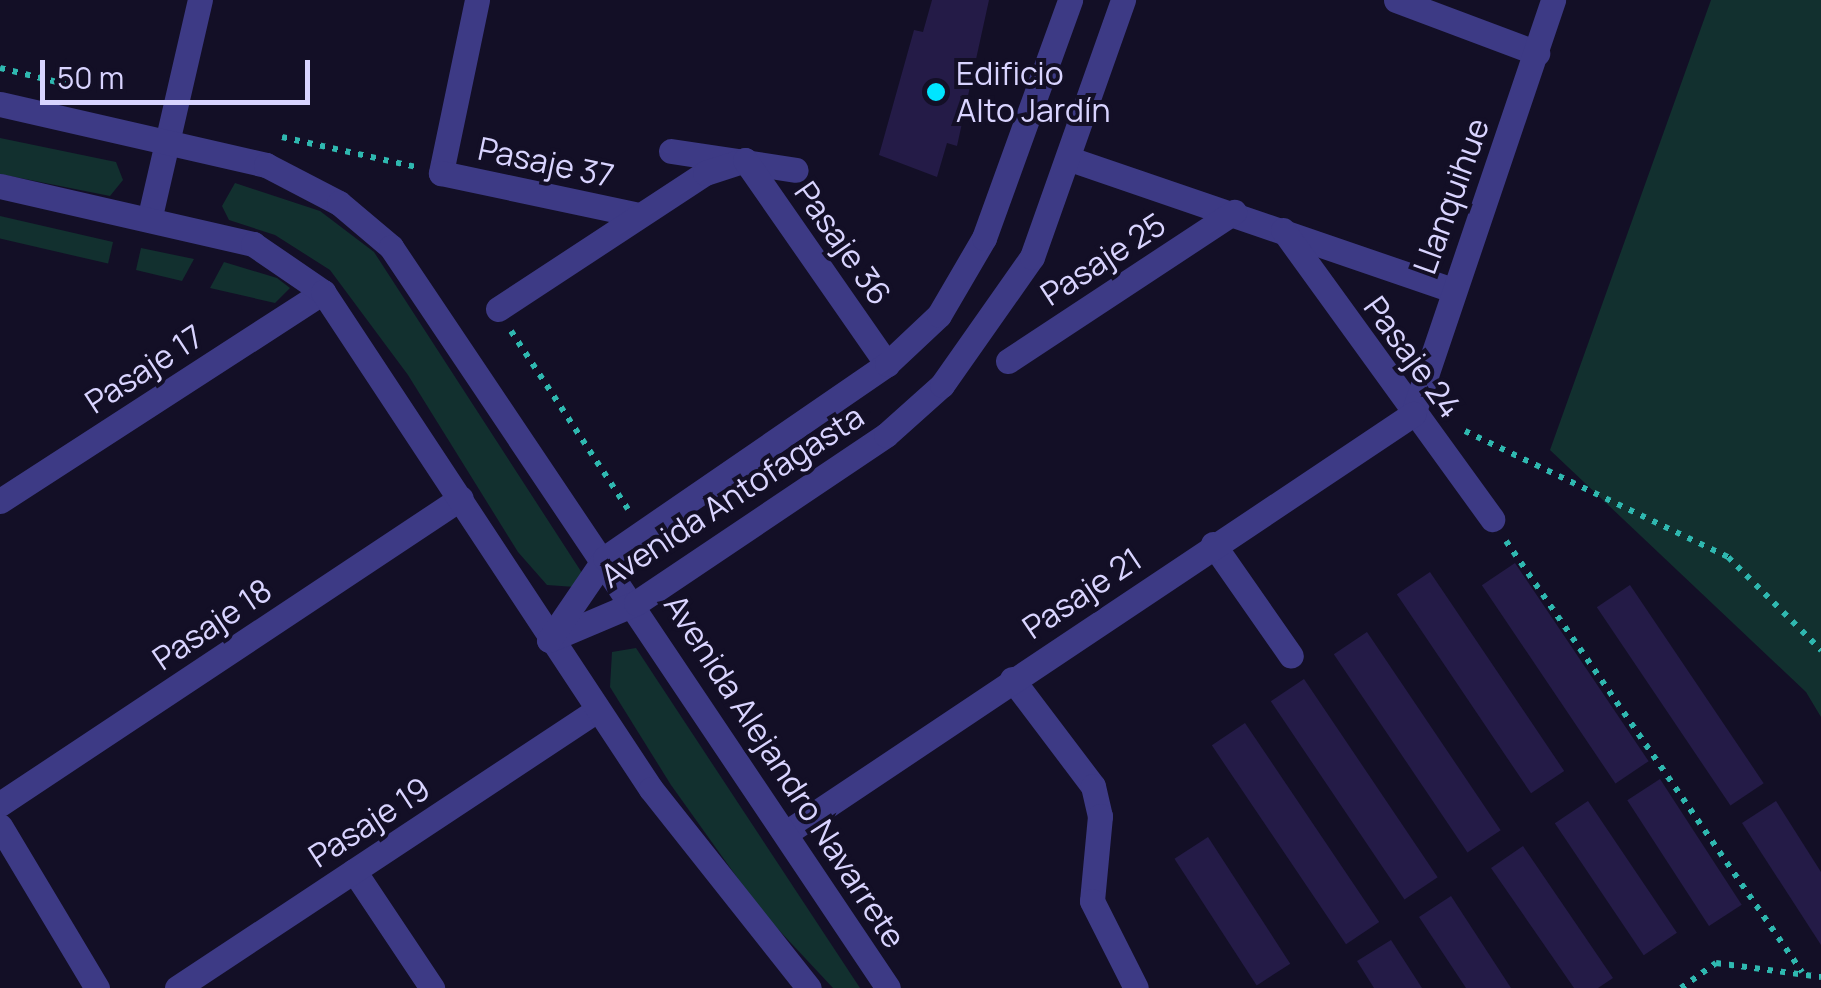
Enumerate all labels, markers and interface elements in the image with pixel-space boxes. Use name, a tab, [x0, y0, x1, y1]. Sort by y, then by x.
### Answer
scale bar	[45, 40, 315, 102]
place label: Edificio Alto Jardín	[956, 55, 1111, 130]
text: 50 m	[57, 57, 124, 98]
marker: Edificio Alto Jardín	[925, 81, 947, 103]
street label: Llanquihue	[1405, 113, 1497, 279]
street label: Pasaje 37	[475, 129, 617, 195]
street label: Pasaje 36	[787, 174, 899, 312]
street label: Pasaje 25	[1034, 205, 1172, 313]
street label: Pasaje 24	[1356, 289, 1470, 425]
street label: Pasaje 17	[78, 317, 210, 421]
street label: Avenida Antofagasta	[593, 397, 871, 595]
street label: Pasaje 21	[1015, 539, 1149, 647]
street label: Pasaje 18	[145, 570, 279, 678]
street label: Avenida Alejandro Navarrete	[656, 587, 914, 955]
street label: Pasaje 19	[301, 769, 437, 875]

